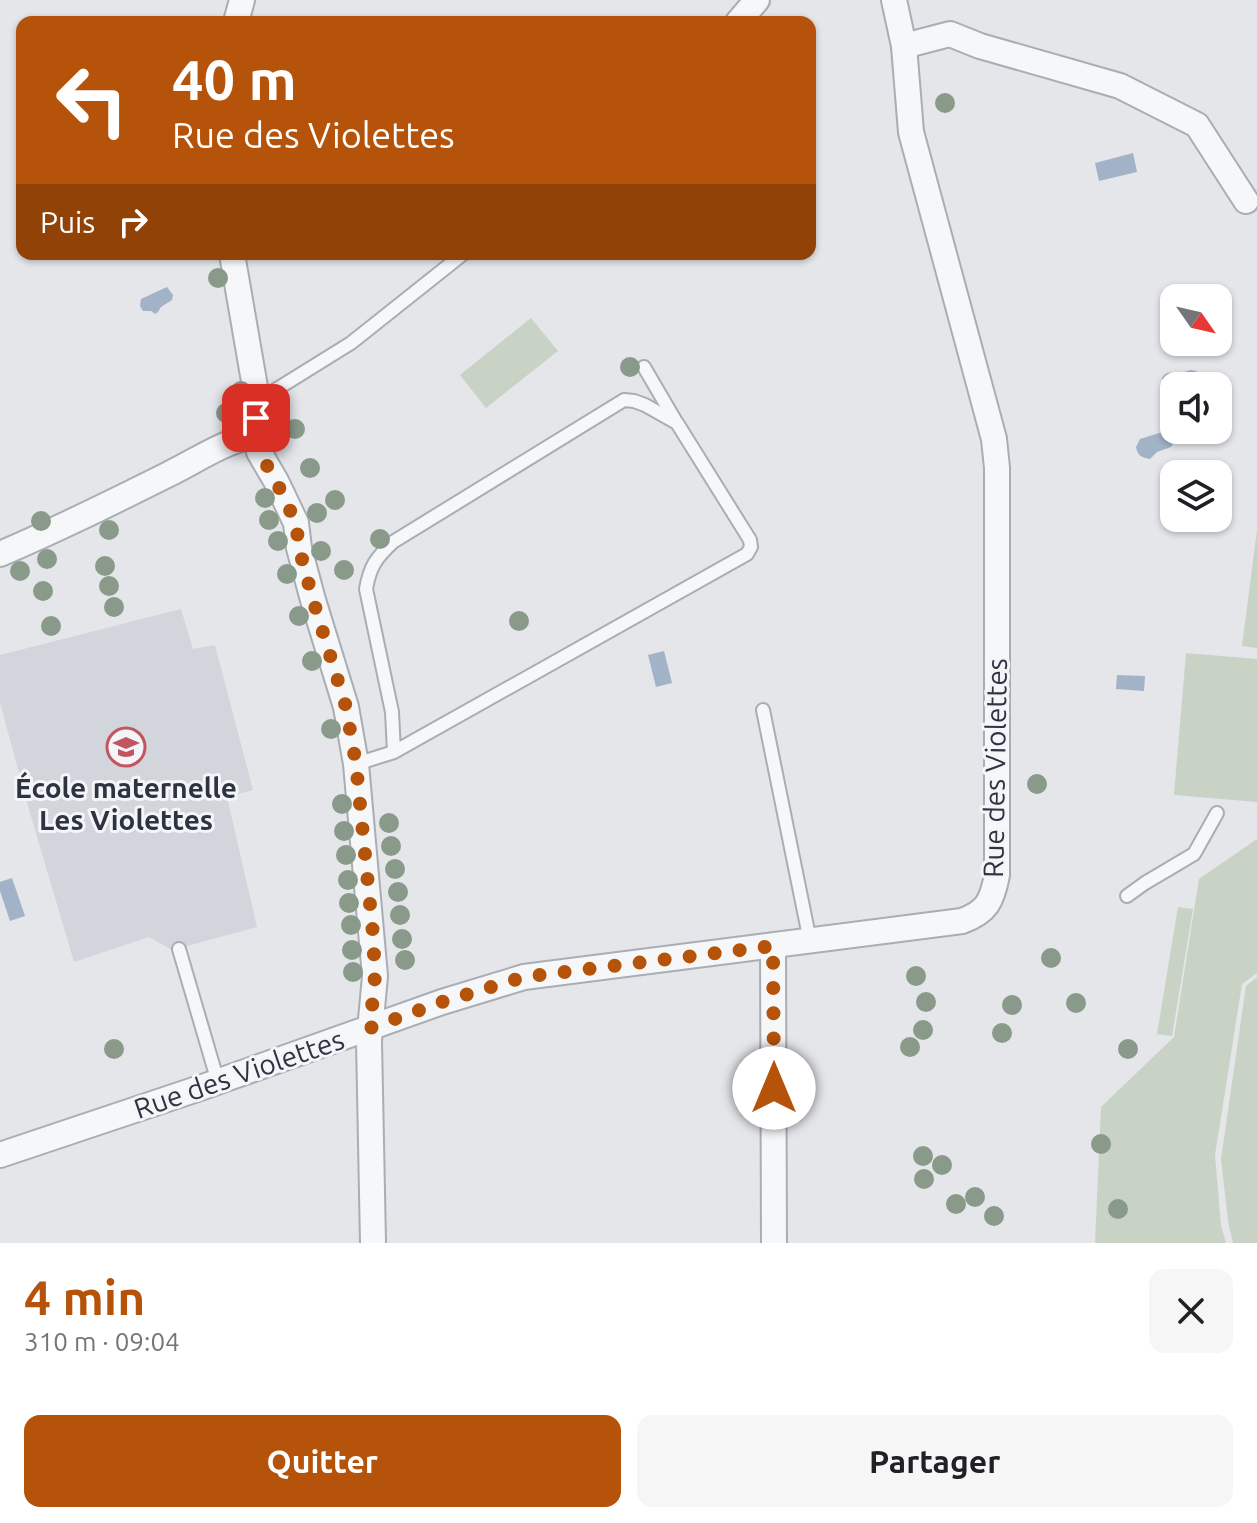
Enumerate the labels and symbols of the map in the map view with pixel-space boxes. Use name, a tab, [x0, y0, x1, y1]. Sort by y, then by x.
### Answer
north arrow	[1160, 284, 1232, 356]
pin	[222, 384, 290, 452]
street label: Rue des Violettes	[977, 658, 1012, 878]
school or university icon: École maternelle Les Violettes	[105, 726, 147, 768]
place label: École maternelle Les Violettes	[15, 771, 237, 835]
street label: Rue des Violettes	[130, 1023, 348, 1124]
position arrow	[732, 1046, 816, 1130]

